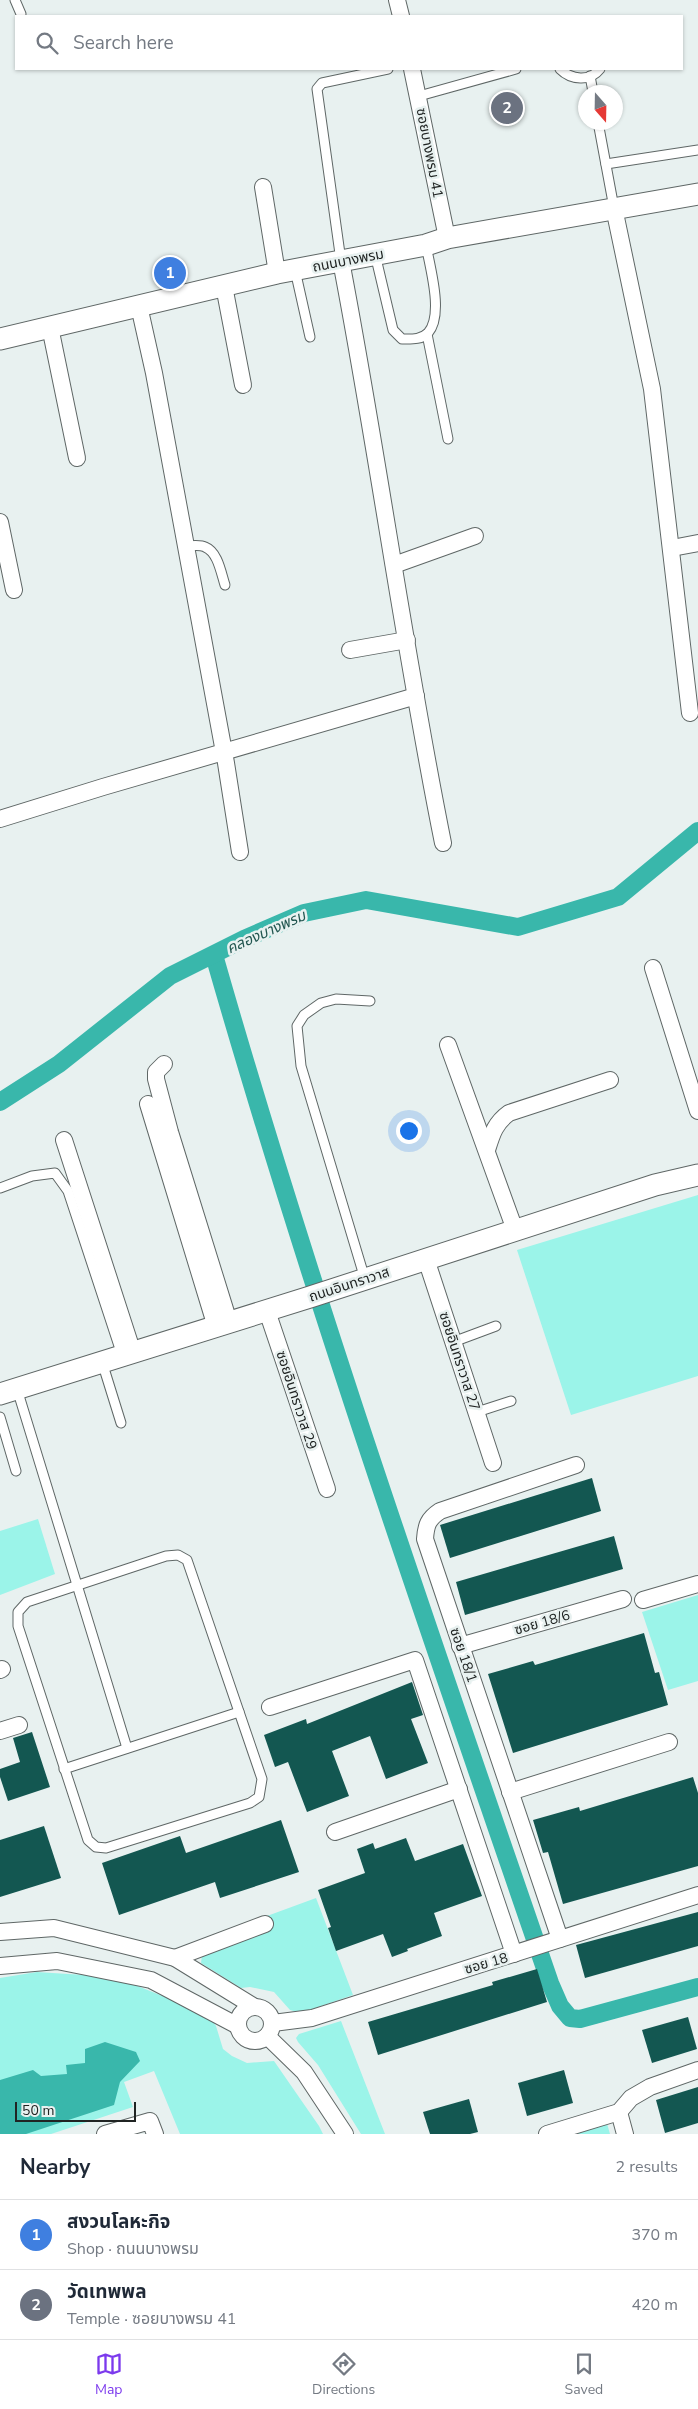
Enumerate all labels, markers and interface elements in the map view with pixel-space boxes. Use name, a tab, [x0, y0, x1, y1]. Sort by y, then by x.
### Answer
search box	[15, 15, 683, 70]
icon: search	[33, 29, 61, 57]
text: Search here	[73, 30, 174, 56]
north arrow	[578, 85, 623, 130]
pin: 2	[491, 89, 523, 127]
street label: ซอยบางพรม 41	[411, 106, 448, 200]
street label: ถนนบางพรม	[311, 244, 385, 277]
pin: 1	[154, 254, 186, 292]
water label: คลองบางพรม	[223, 905, 310, 958]
your location	[396, 1118, 422, 1144]
street label: ถนนอินทราวาส	[306, 1262, 392, 1306]
street label: ซอยอินทราวาส 27	[435, 1309, 484, 1413]
street label: ซอยอินทราวาส 29	[272, 1348, 321, 1452]
street label: ซอย 18/6	[512, 1606, 572, 1639]
street label: ซอย 18/1	[445, 1625, 482, 1685]
street label: ซอย 18	[462, 1948, 510, 1979]
scale bar	[15, 2099, 136, 2122]
text: 50 m	[22, 2101, 54, 2120]
text: Nearby	[20, 2153, 90, 2181]
text: 2 results	[616, 2156, 678, 2178]
text: สงวนโลหะกิจ	[67, 2209, 170, 2235]
text: 1	[31, 2224, 41, 2246]
text: 370 m	[631, 2224, 678, 2246]
text: Shop · ถนนบางพรม	[67, 2238, 199, 2260]
text: วัดเทพพล	[67, 2279, 147, 2305]
text: 2	[31, 2294, 41, 2316]
text: 420 m	[631, 2294, 678, 2316]
text: Temple · ซอยบางพรม 41	[67, 2308, 236, 2330]
tab: Map	[95, 2350, 123, 2399]
tab: Directions	[312, 2350, 375, 2399]
tab: Saved	[565, 2350, 603, 2399]

